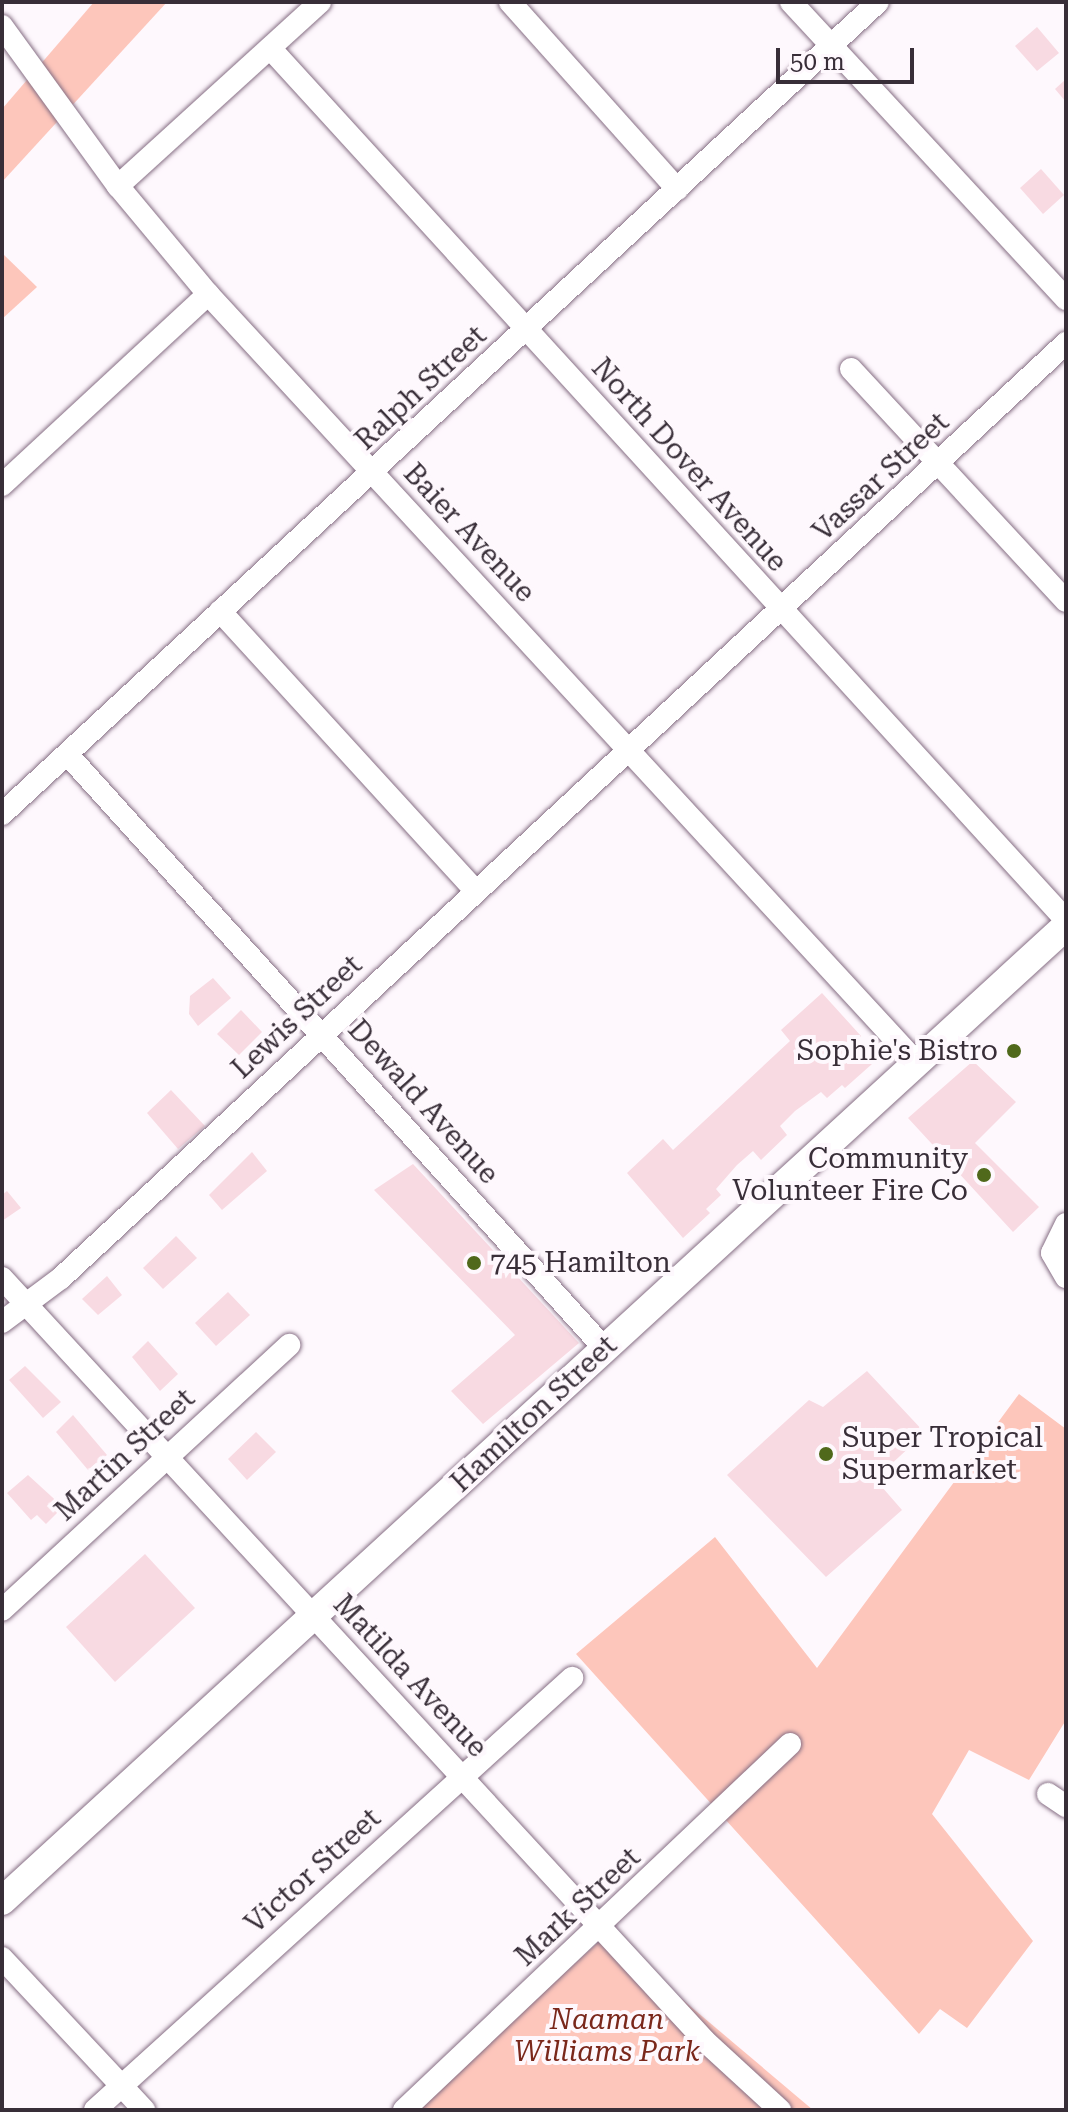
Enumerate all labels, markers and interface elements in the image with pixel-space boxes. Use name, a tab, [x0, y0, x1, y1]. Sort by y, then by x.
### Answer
scale bar	[780, 32, 918, 82]
text: 50 m	[790, 48, 845, 76]
street label: Ralph Street	[349, 319, 493, 457]
street label: North Dover Avenue	[584, 351, 794, 579]
street label: Vassar Street	[806, 406, 956, 548]
street label: Baier Avenue	[396, 457, 542, 609]
street label: Lewis Street	[225, 948, 369, 1086]
street label: Dewald Avenue	[341, 1013, 505, 1191]
place label: Sophie's Bistro	[797, 1034, 998, 1068]
marker: Sophie's Bistro	[1005, 1042, 1023, 1060]
place label: Community Volunteer Fire Co	[732, 1142, 968, 1208]
marker: Community Volunteer Fire Co	[975, 1166, 993, 1184]
place label: 745 Hamilton	[490, 1246, 671, 1280]
marker: 745 Hamilton	[465, 1254, 483, 1272]
street label: Hamilton Street	[444, 1329, 624, 1499]
street label: Martin Street	[48, 1382, 202, 1528]
place label: Super Tropical Supermarket	[842, 1421, 1043, 1487]
marker: Super Tropical Supermarket	[817, 1445, 835, 1463]
street label: Matilda Avenue	[326, 1588, 494, 1764]
street label: Victor Street	[238, 1802, 388, 1940]
street label: Mark Street	[509, 1841, 647, 1973]
park label: Naaman Williams Park	[514, 2003, 700, 2069]

